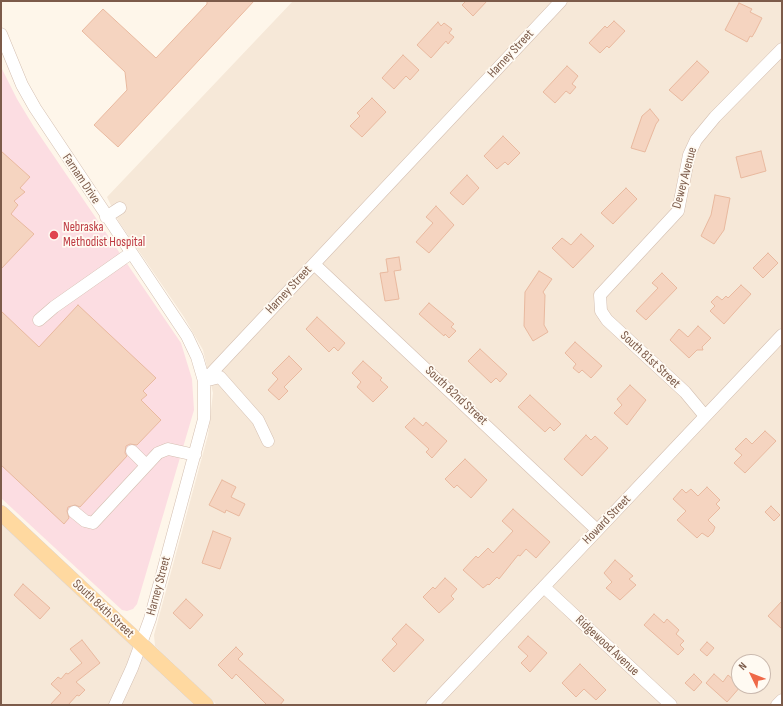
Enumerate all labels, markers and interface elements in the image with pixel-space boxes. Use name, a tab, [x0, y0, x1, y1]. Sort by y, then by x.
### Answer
street label: Harney Street	[485, 27, 537, 81]
street label: Dewey Avenue	[669, 146, 701, 210]
street label: Farnam Drive	[59, 151, 103, 207]
place label: Nebraska Methodist Hospital	[63, 220, 145, 251]
marker: Nebraska Methodist Hospital	[48, 229, 60, 241]
street label: Harney Street	[263, 263, 315, 317]
street label: South 81st Street	[617, 328, 683, 392]
street label: South 82nd Street	[422, 363, 490, 429]
street label: Howard Street	[580, 492, 634, 548]
street label: Harney Street	[144, 555, 174, 617]
street label: South 84th Street	[69, 577, 137, 641]
street label: Ridgewood Avenue	[572, 613, 642, 679]
north arrow	[731, 654, 771, 694]
text: N	[736, 660, 749, 673]

